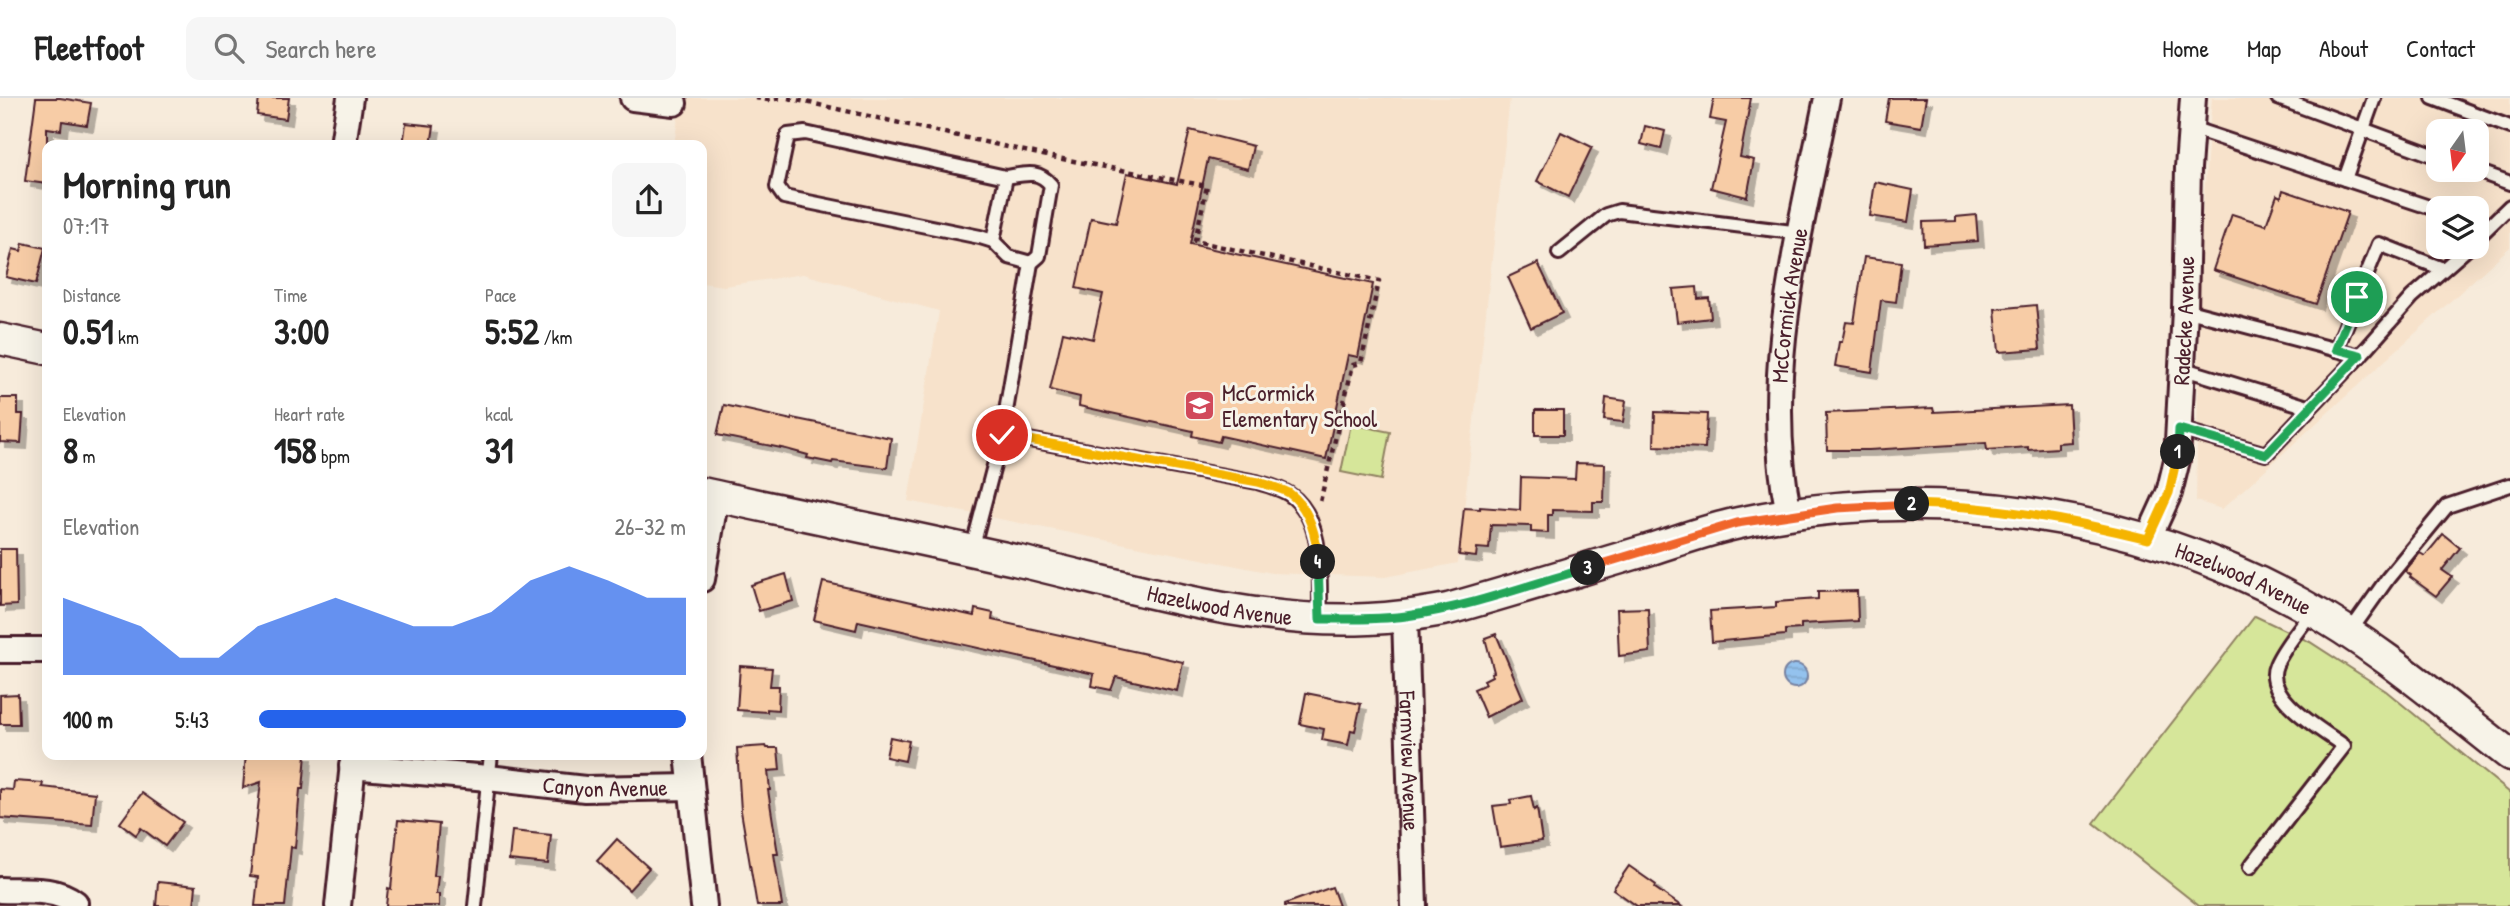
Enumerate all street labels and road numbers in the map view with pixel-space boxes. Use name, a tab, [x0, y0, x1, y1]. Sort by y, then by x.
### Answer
street label: McCormick Avenue	[1764, 225, 1815, 384]
street label: Radecke Avenue	[2165, 256, 2201, 386]
street label: Hazelwood Avenue	[2171, 534, 2318, 622]
street label: Hazelwood Avenue	[1144, 577, 1294, 632]
street label: Farmview Avenue	[1392, 689, 1428, 831]
street label: Canyon Avenue	[541, 768, 668, 804]

